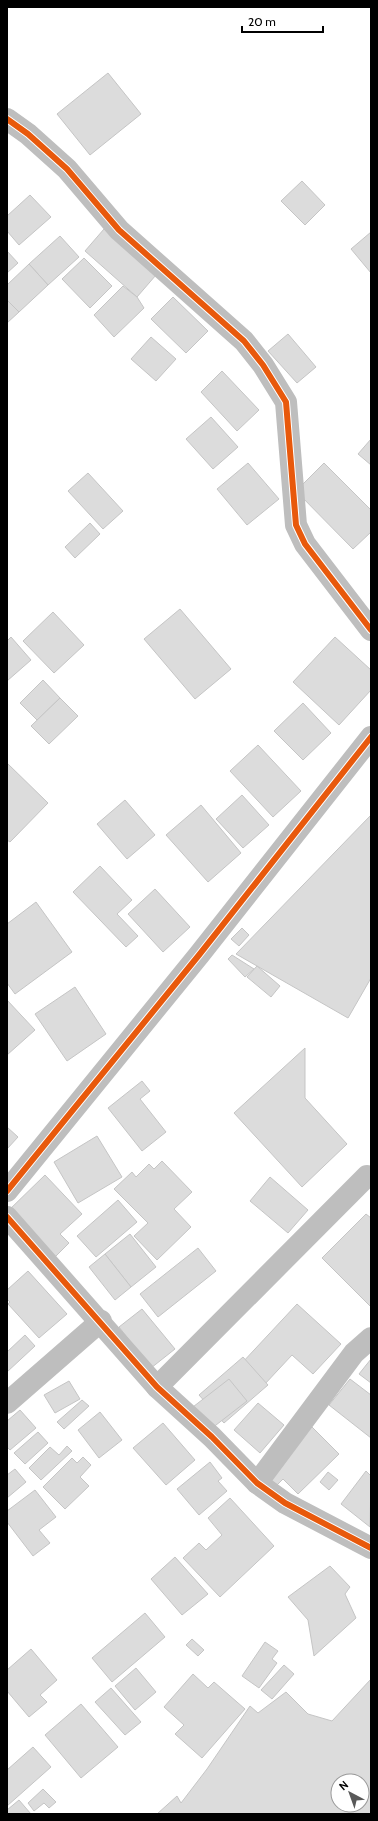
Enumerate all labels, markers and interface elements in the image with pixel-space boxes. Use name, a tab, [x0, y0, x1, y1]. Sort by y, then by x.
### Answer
scale bar	[242, 8, 323, 34]
text: 20 m	[248, 14, 276, 29]
north arrow	[330, 1773, 370, 1813]
text: N	[336, 1778, 351, 1793]

